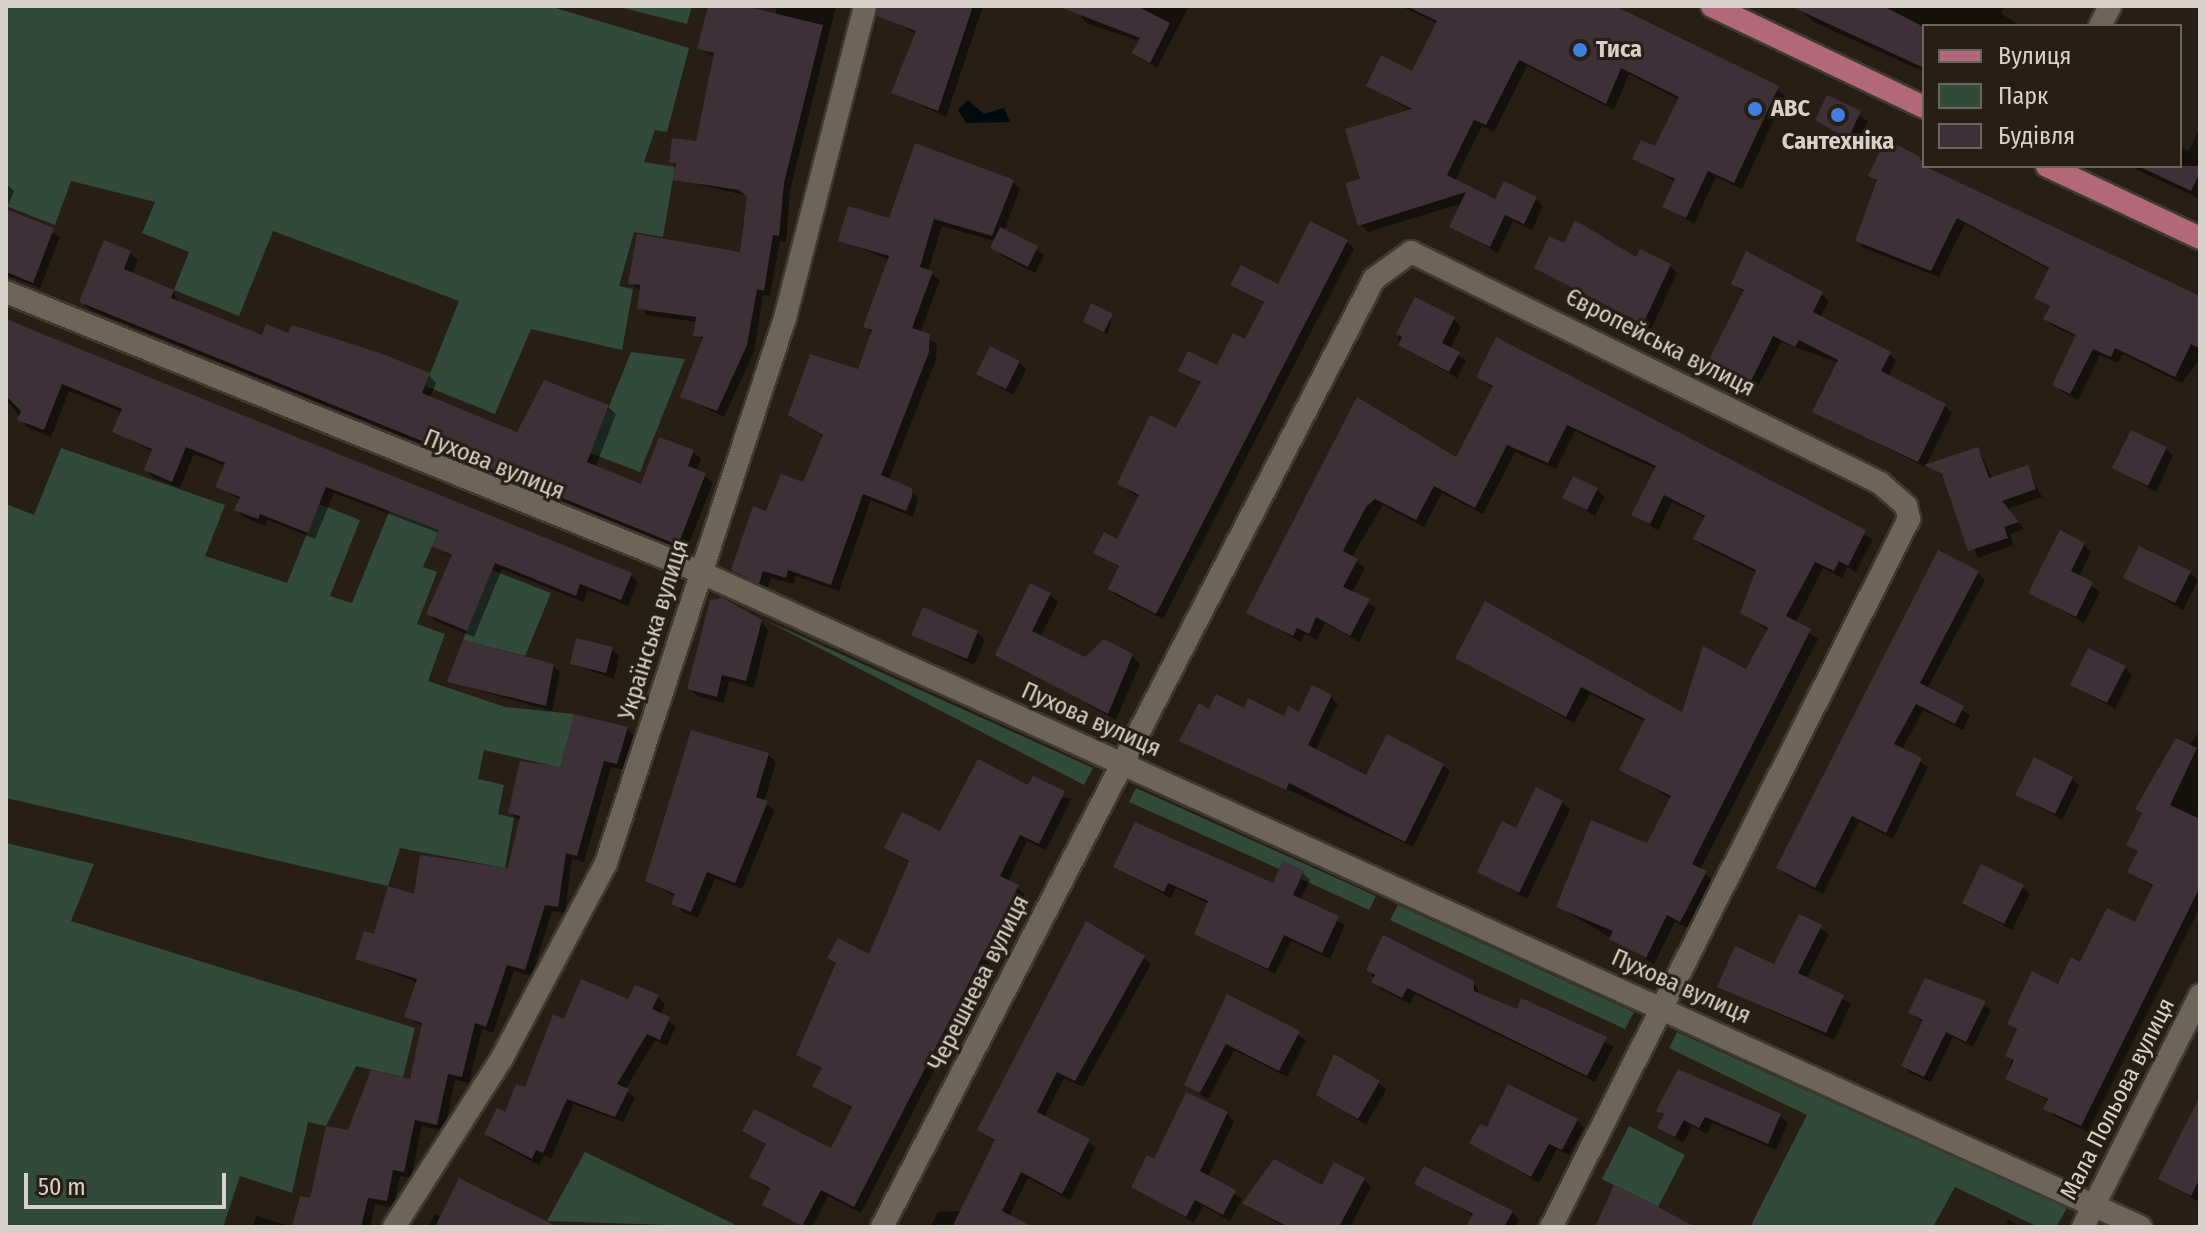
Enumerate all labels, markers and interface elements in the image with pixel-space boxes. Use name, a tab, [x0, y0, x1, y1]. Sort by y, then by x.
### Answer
legend	[1922, 24, 2182, 168]
place label: Тиса	[1596, 36, 1642, 64]
marker: Тиса	[1571, 41, 1589, 59]
text: Вулиця	[1998, 42, 2071, 70]
text: Парк	[1998, 82, 2048, 110]
place label: ABC	[1771, 95, 1810, 123]
marker: ABC	[1746, 100, 1764, 118]
marker: Сантехніка	[1829, 106, 1847, 124]
text: Будівля	[1998, 122, 2075, 150]
place label: Сантехніка	[1782, 128, 1894, 156]
street label: Європейська вулиця	[1561, 283, 1759, 403]
street label: Пухова вулиця	[419, 424, 569, 506]
street label: Українська вулиця	[613, 536, 695, 724]
street label: Пухова вулиця	[1017, 676, 1165, 764]
street label: Черешнева вулиця	[922, 891, 1036, 1075]
street label: Пухова вулиця	[1607, 943, 1755, 1031]
street label: Мала Польова вулиця	[2055, 993, 2181, 1205]
scale bar	[28, 1157, 230, 1207]
text: 50 m	[38, 1173, 86, 1201]

